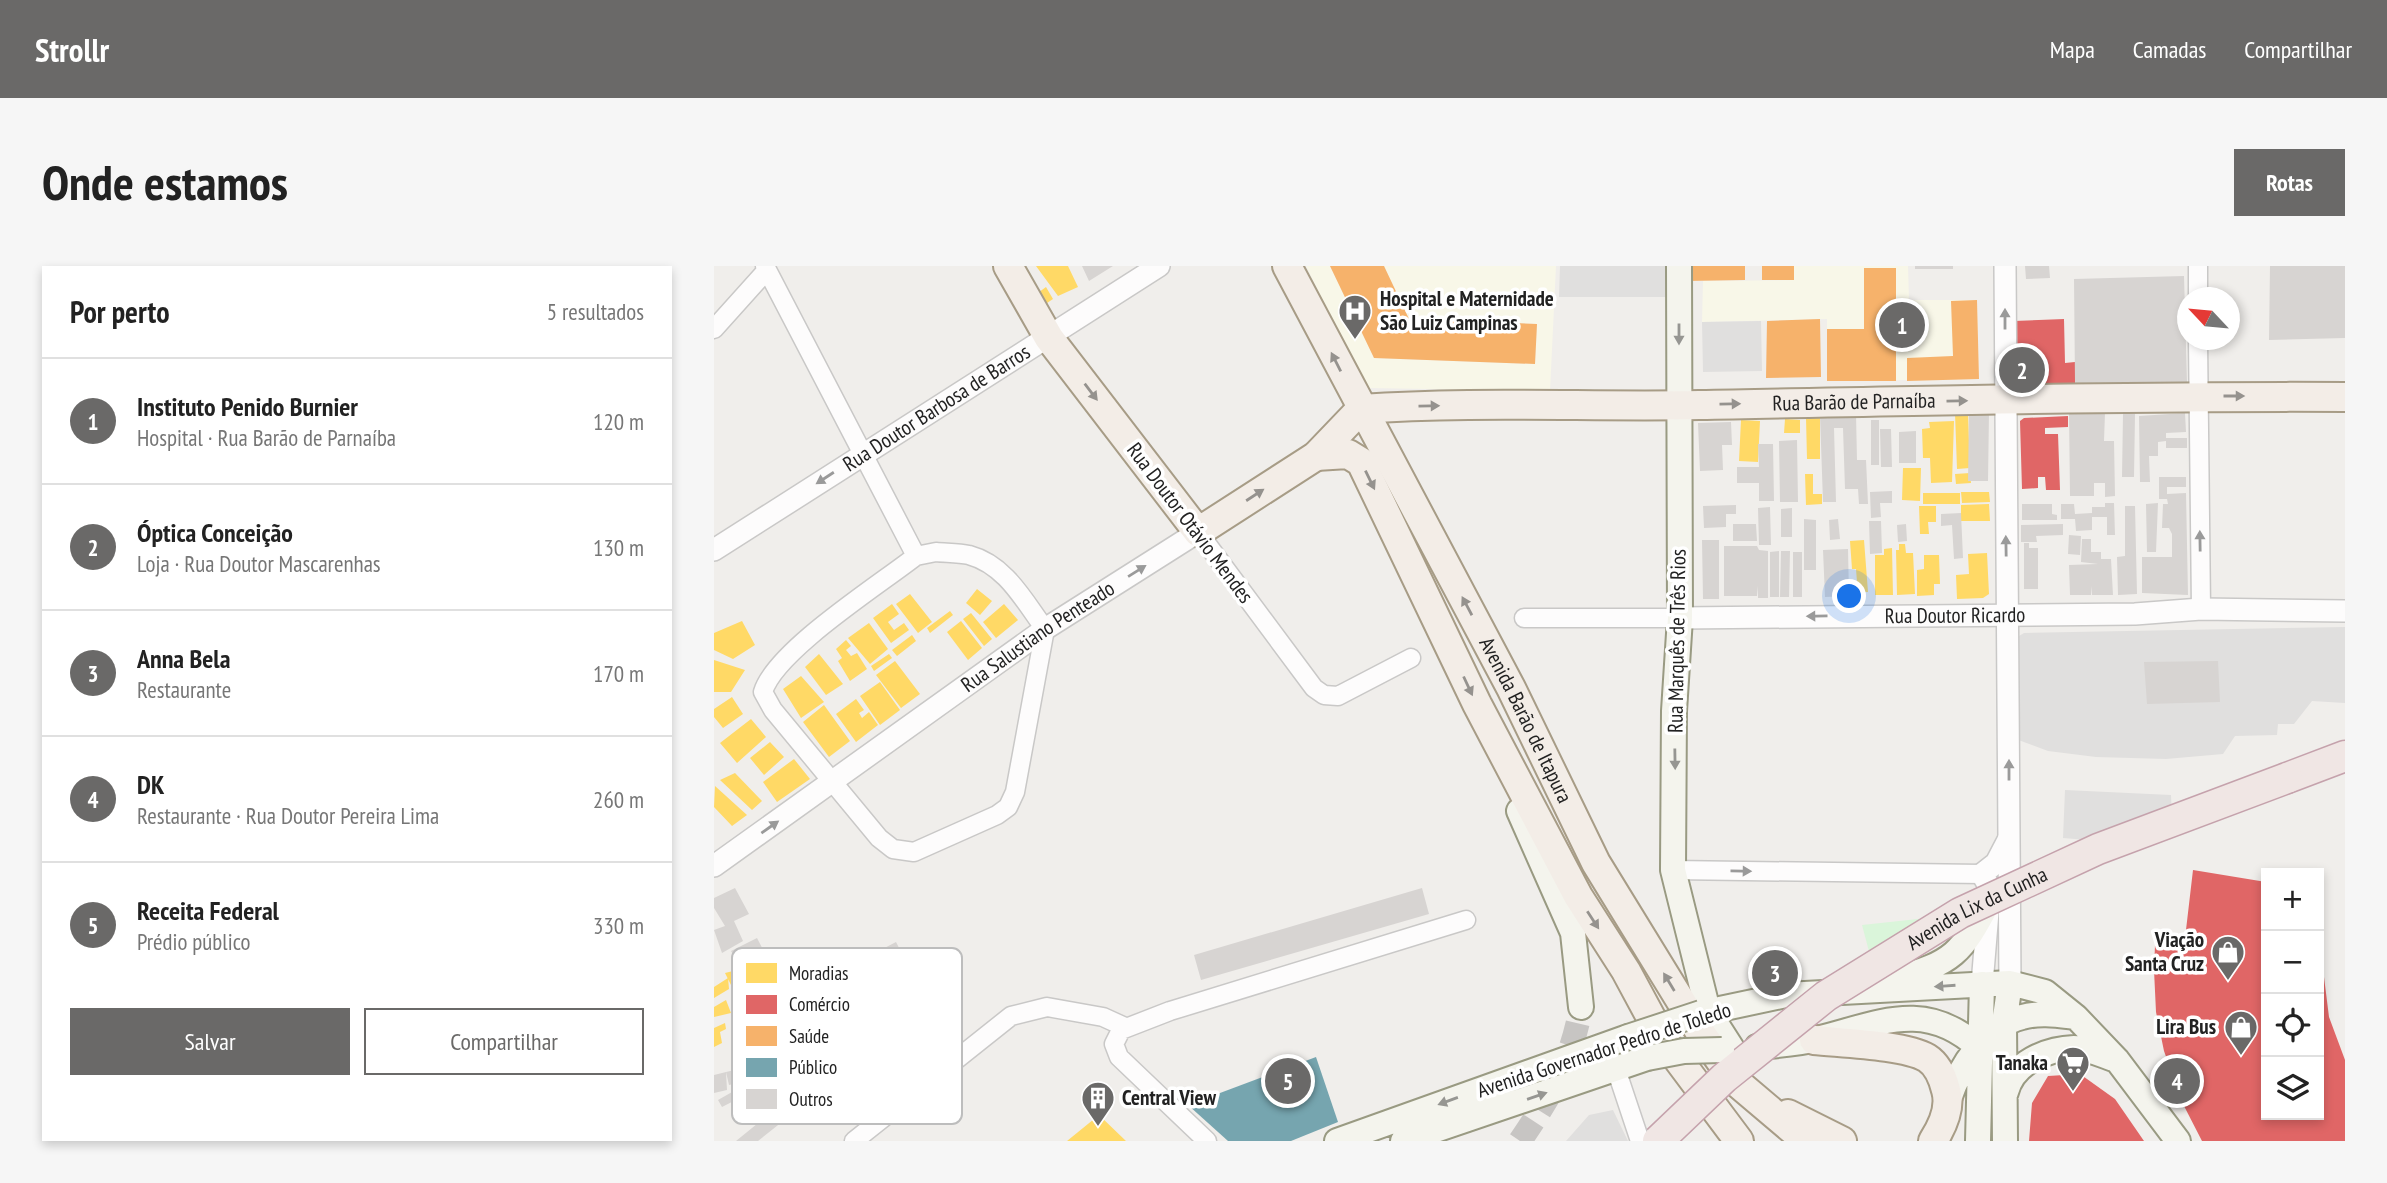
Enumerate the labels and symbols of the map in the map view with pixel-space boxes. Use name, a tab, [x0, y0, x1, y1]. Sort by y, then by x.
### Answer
place label: Hospital e Maternidade São Luiz Campinas	[1380, 285, 1554, 336]
north arrow	[2177, 287, 2240, 350]
hospital icon: Hospital e Maternidade São Luiz Campinas	[1336, 292, 1374, 341]
pin: 1	[1879, 299, 1925, 351]
one-way arrow	[1999, 307, 2011, 329]
one-way arrow	[1673, 323, 1685, 345]
street label: Rua Doutor Barbosa de Barros	[838, 338, 1035, 477]
pin: 2	[1999, 344, 2045, 396]
one-way arrow	[1331, 352, 1343, 372]
one-way arrow	[1083, 383, 1097, 401]
street label: Rua Barão de Parnaíba	[1772, 387, 1936, 417]
one-way arrow	[2223, 390, 2245, 402]
one-way arrow	[1946, 395, 1968, 406]
one-way arrow	[1719, 399, 1741, 410]
one-way arrow	[1418, 400, 1440, 412]
street label: Rua Doutor Otávio Mendes	[1121, 437, 1260, 608]
one-way arrow	[1364, 470, 1375, 491]
one-way arrow	[815, 471, 835, 484]
one-way arrow	[1245, 489, 1264, 502]
one-way arrow	[2194, 529, 2206, 551]
one-way arrow	[2000, 535, 2012, 557]
street label: Rua Marquês de Três Rios	[1661, 549, 1692, 733]
one-way arrow	[1128, 564, 1147, 577]
street label: Rua Salustiano Penteado	[956, 574, 1119, 698]
your location	[1832, 579, 1866, 613]
one-way arrow	[1461, 596, 1473, 616]
street label: Rua Doutor Ricardo	[1885, 601, 2025, 629]
one-way arrow	[1806, 610, 1828, 622]
street label: Avenida Barão de Itapura	[1473, 632, 1579, 807]
one-way arrow	[1463, 675, 1474, 696]
one-way arrow	[1669, 748, 1680, 770]
one-way arrow	[2003, 759, 2015, 781]
one-way arrow	[761, 820, 779, 834]
street label: Avenida Lix da Cunha	[1901, 860, 2051, 956]
one-way arrow	[1730, 865, 1752, 877]
one-way arrow	[1586, 911, 1599, 930]
place label: Viação Santa Cruz	[2125, 926, 2204, 977]
shop icon: Viação Santa Cruz	[2209, 933, 2247, 982]
pin: 3	[1752, 947, 1798, 999]
legend	[732, 948, 962, 1124]
text: Moradias	[789, 961, 849, 985]
one-way arrow	[1663, 973, 1676, 992]
one-way arrow	[1934, 981, 1956, 992]
text: Comércio	[789, 992, 850, 1016]
street label: Avenida Governador Pedro de Toledo	[1474, 996, 1734, 1103]
shop icon: Lira Bus	[2222, 1008, 2260, 1057]
place label: Lira Bus	[2156, 1013, 2216, 1040]
text: Saúde	[789, 1024, 829, 1048]
supermarket icon: Tanaka	[2054, 1044, 2092, 1093]
place label: Tanaka	[1996, 1049, 2048, 1076]
text: Público	[789, 1055, 837, 1079]
pin: 5	[1265, 1055, 1311, 1107]
pin: 4	[2154, 1055, 2200, 1107]
building icon: Central View	[1079, 1079, 1117, 1128]
place label: Central View	[1122, 1084, 1217, 1111]
text: Outros	[789, 1087, 833, 1111]
one-way arrow	[1527, 1090, 1548, 1101]
one-way arrow	[1438, 1096, 1459, 1107]

